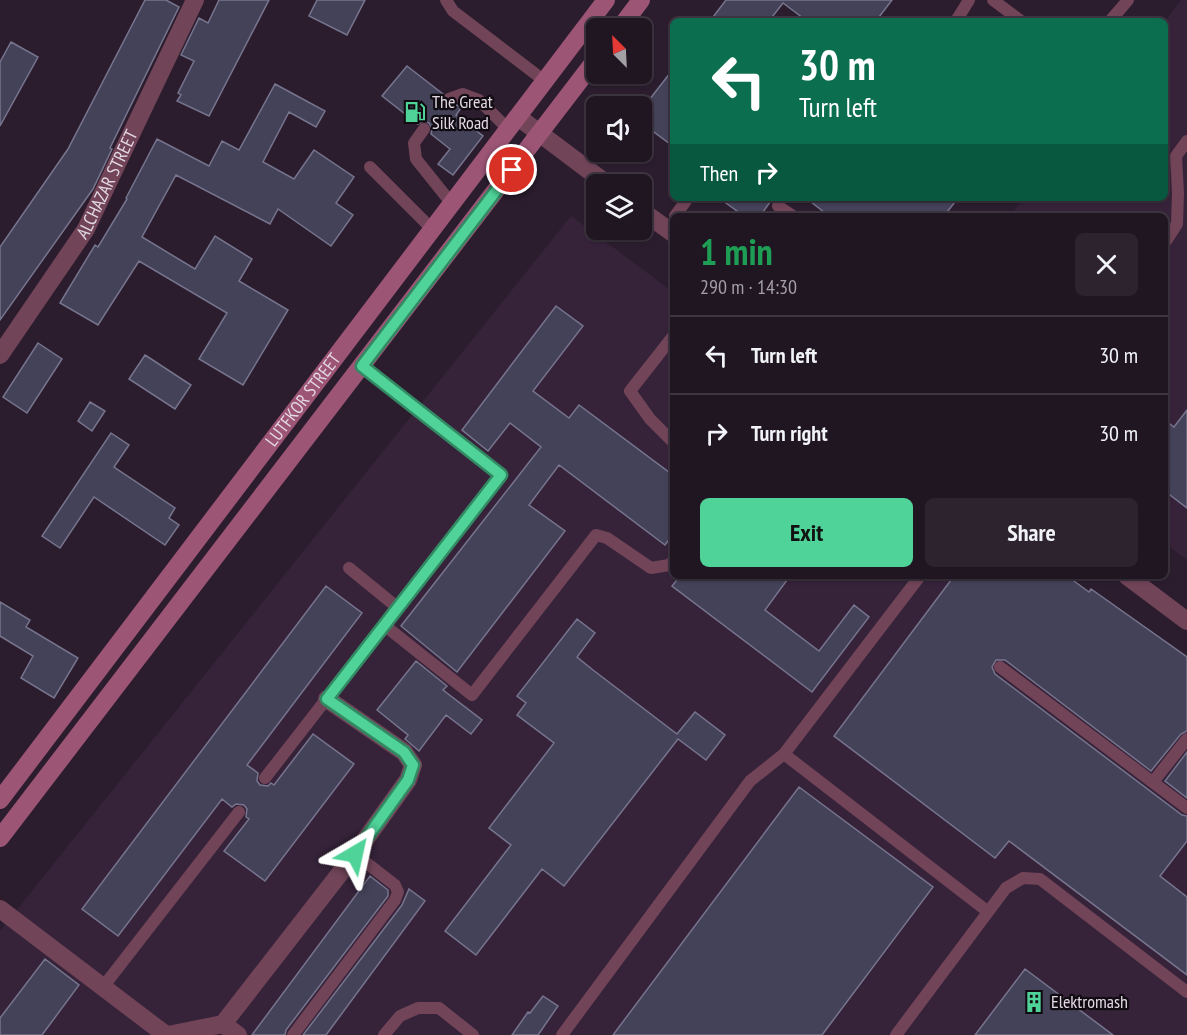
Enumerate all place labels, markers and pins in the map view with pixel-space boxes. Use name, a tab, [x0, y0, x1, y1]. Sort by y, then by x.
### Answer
place label: The Great Silk Road	[432, 90, 493, 134]
fuel station icon: The Great Silk Road	[403, 100, 427, 124]
pin	[486, 144, 537, 195]
building icon: Elektromash	[1022, 990, 1046, 1014]
place label: Elektromash	[1051, 990, 1128, 1013]

